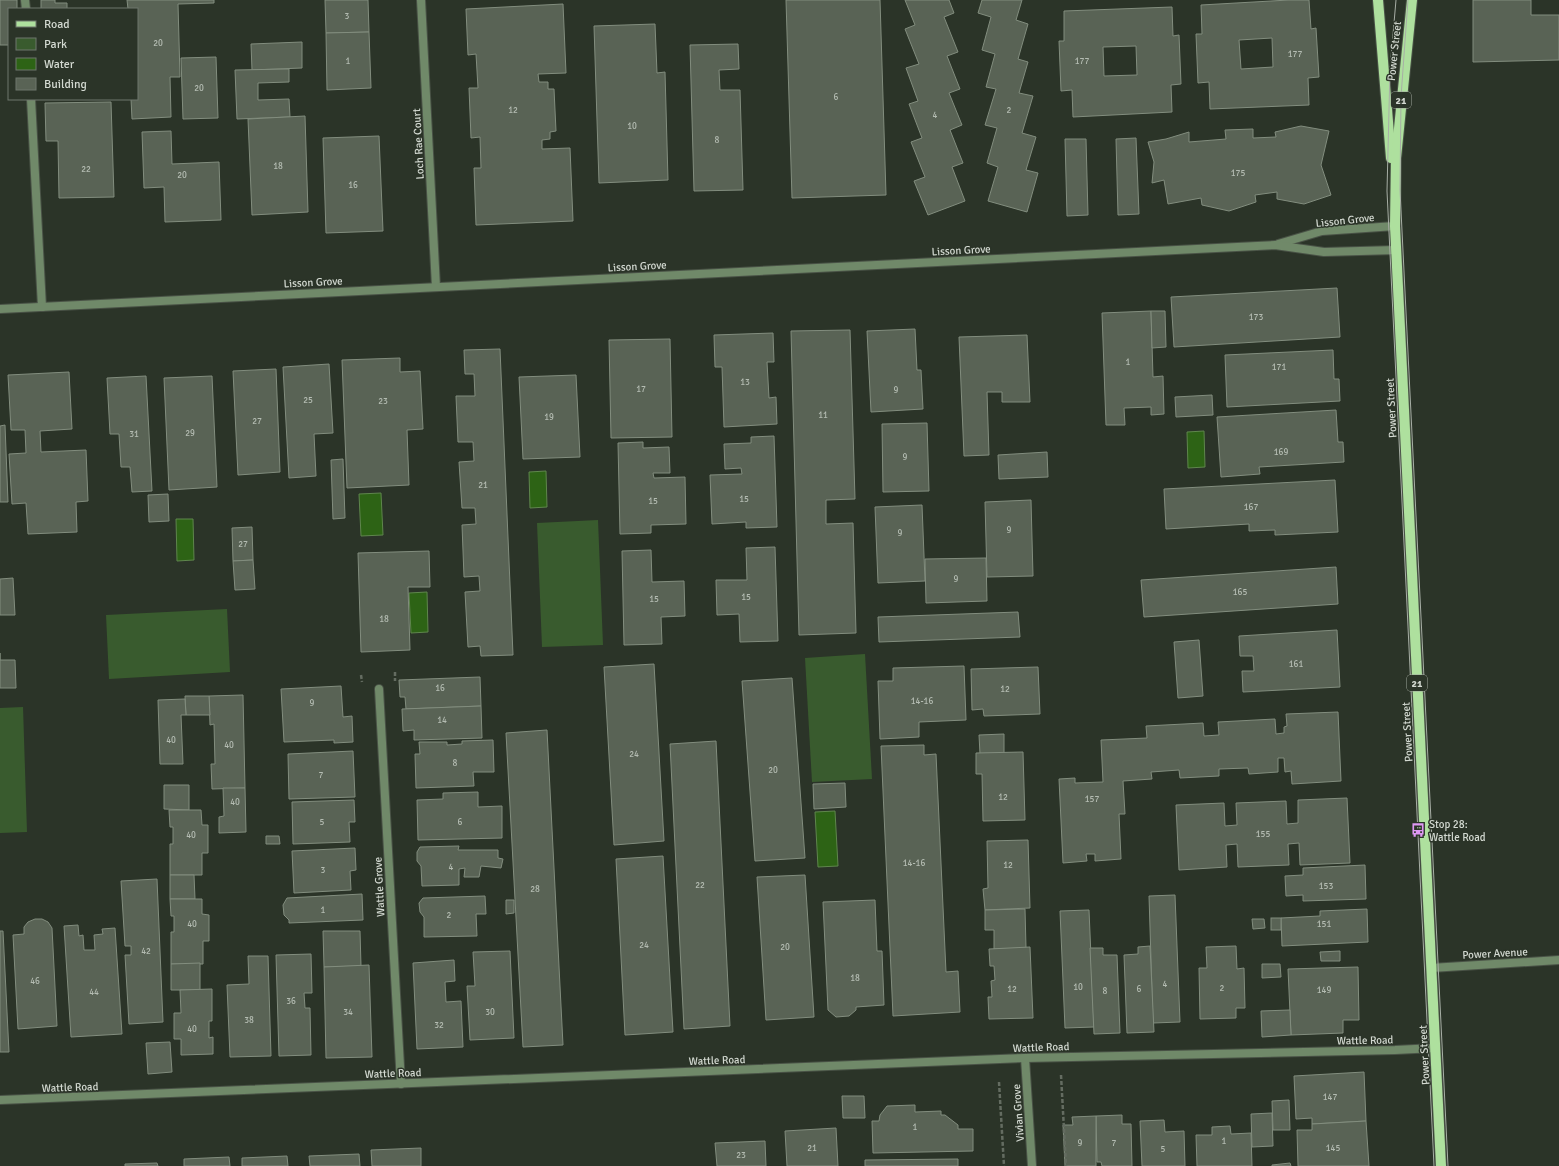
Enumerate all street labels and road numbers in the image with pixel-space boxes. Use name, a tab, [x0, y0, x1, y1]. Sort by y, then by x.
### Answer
street label: Power Street	[1385, 20, 1404, 82]
road number: 21	[1391, 92, 1411, 108]
street label: Loch Rae Court	[410, 108, 427, 180]
street label: Lisson Grove	[1315, 211, 1375, 230]
street label: Lisson Grove	[931, 242, 991, 259]
street label: Lisson Grove	[607, 258, 667, 275]
street label: Lisson Grove	[283, 274, 343, 291]
street label: Power Street	[1383, 378, 1400, 438]
road number: 21	[1407, 675, 1427, 691]
street label: Power Street	[1399, 702, 1416, 762]
street label: Wattle Grove	[371, 857, 388, 917]
street label: Power Avenue	[1462, 945, 1528, 962]
street label: Power Street	[1416, 1025, 1433, 1085]
street label: Wattle Road	[1337, 1034, 1394, 1047]
street label: Wattle Road	[1012, 1040, 1070, 1055]
street label: Wattle Road	[688, 1053, 746, 1068]
street label: Wattle Road	[364, 1066, 422, 1081]
street label: Wattle Road	[41, 1080, 99, 1095]
street label: Vivian Grove	[1010, 1084, 1027, 1142]

